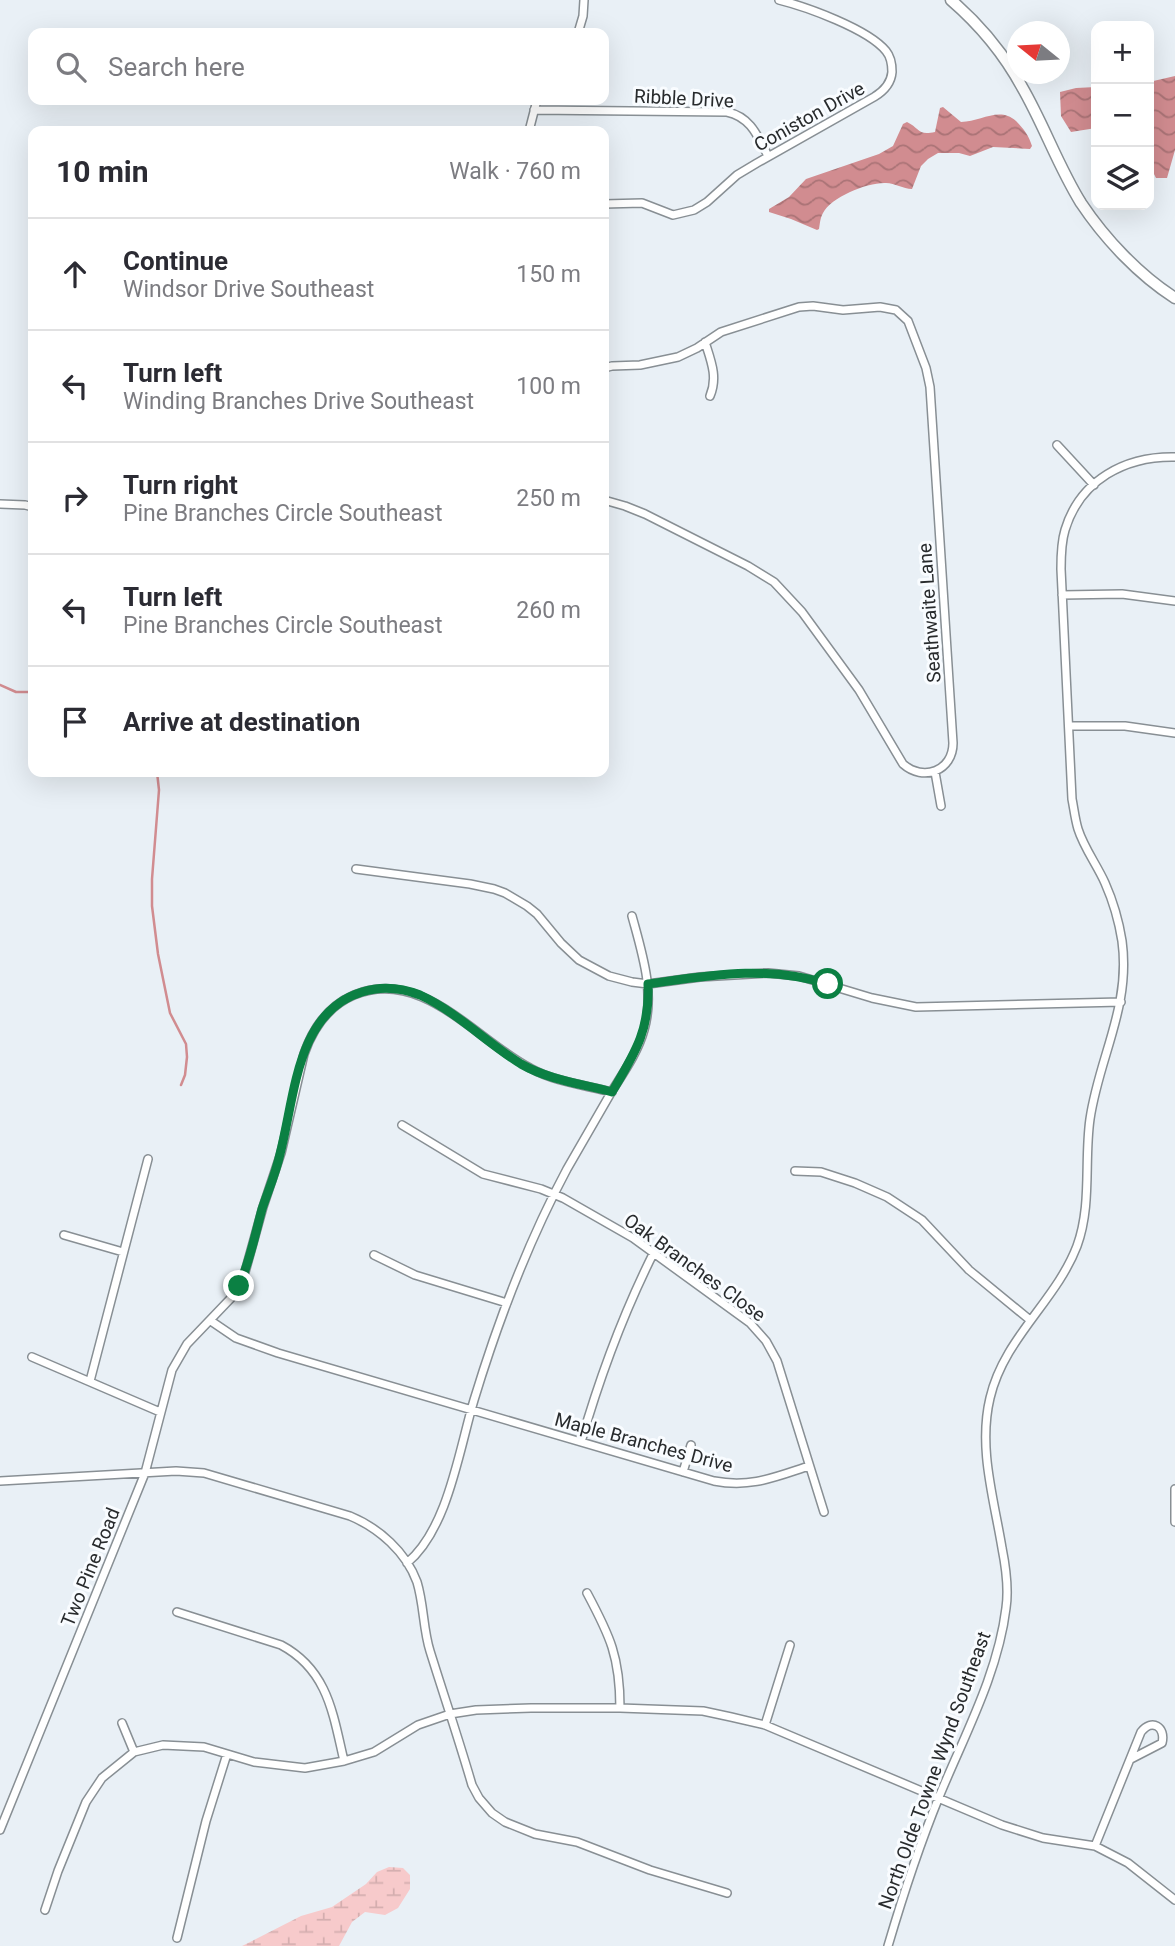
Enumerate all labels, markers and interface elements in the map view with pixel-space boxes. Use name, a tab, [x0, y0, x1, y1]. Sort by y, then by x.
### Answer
north arrow	[1007, 21, 1070, 84]
map controls	[1091, 21, 1154, 210]
button: +	[1091, 21, 1154, 84]
search box	[28, 28, 609, 105]
icon: search	[52, 48, 90, 86]
text: Search here	[108, 52, 245, 82]
street label: Coniston Drive	[750, 77, 869, 156]
street label: Ribble Drive	[634, 84, 734, 113]
button: −	[1091, 84, 1154, 147]
button: layers	[1091, 147, 1154, 210]
text: 10 min	[56, 154, 149, 189]
text: Walk · 760 m	[449, 158, 581, 185]
text: Continue	[123, 246, 228, 276]
icon: ahead	[56, 255, 94, 293]
text: 150 m	[516, 261, 581, 288]
text: Windsor Drive Southeast	[123, 276, 374, 303]
text: Turn left	[123, 358, 222, 388]
icon: left	[56, 367, 94, 405]
text: 100 m	[516, 373, 581, 400]
text: Winding Branches Drive Southeast	[123, 388, 474, 415]
text: Turn right	[123, 470, 238, 500]
icon: right	[56, 479, 94, 517]
text: 250 m	[516, 485, 581, 512]
text: Pine Branches Circle Southeast	[123, 500, 443, 527]
street label: Seathwaite Lane	[913, 542, 946, 683]
text: Turn left	[123, 582, 222, 612]
icon: left	[56, 591, 94, 629]
text: 260 m	[516, 597, 581, 624]
text: Pine Branches Circle Southeast	[123, 612, 443, 639]
icon: arrive	[56, 703, 94, 741]
text: Arrive at destination	[123, 707, 360, 737]
route start	[812, 968, 843, 999]
street label: Oak Branches Close	[620, 1208, 770, 1326]
route end	[223, 1270, 254, 1301]
street label: Maple Branches Drive	[552, 1408, 735, 1477]
street label: Two Pine Road	[56, 1504, 125, 1630]
street label: North Olde Towne Wynd Southeast	[873, 1628, 996, 1912]

